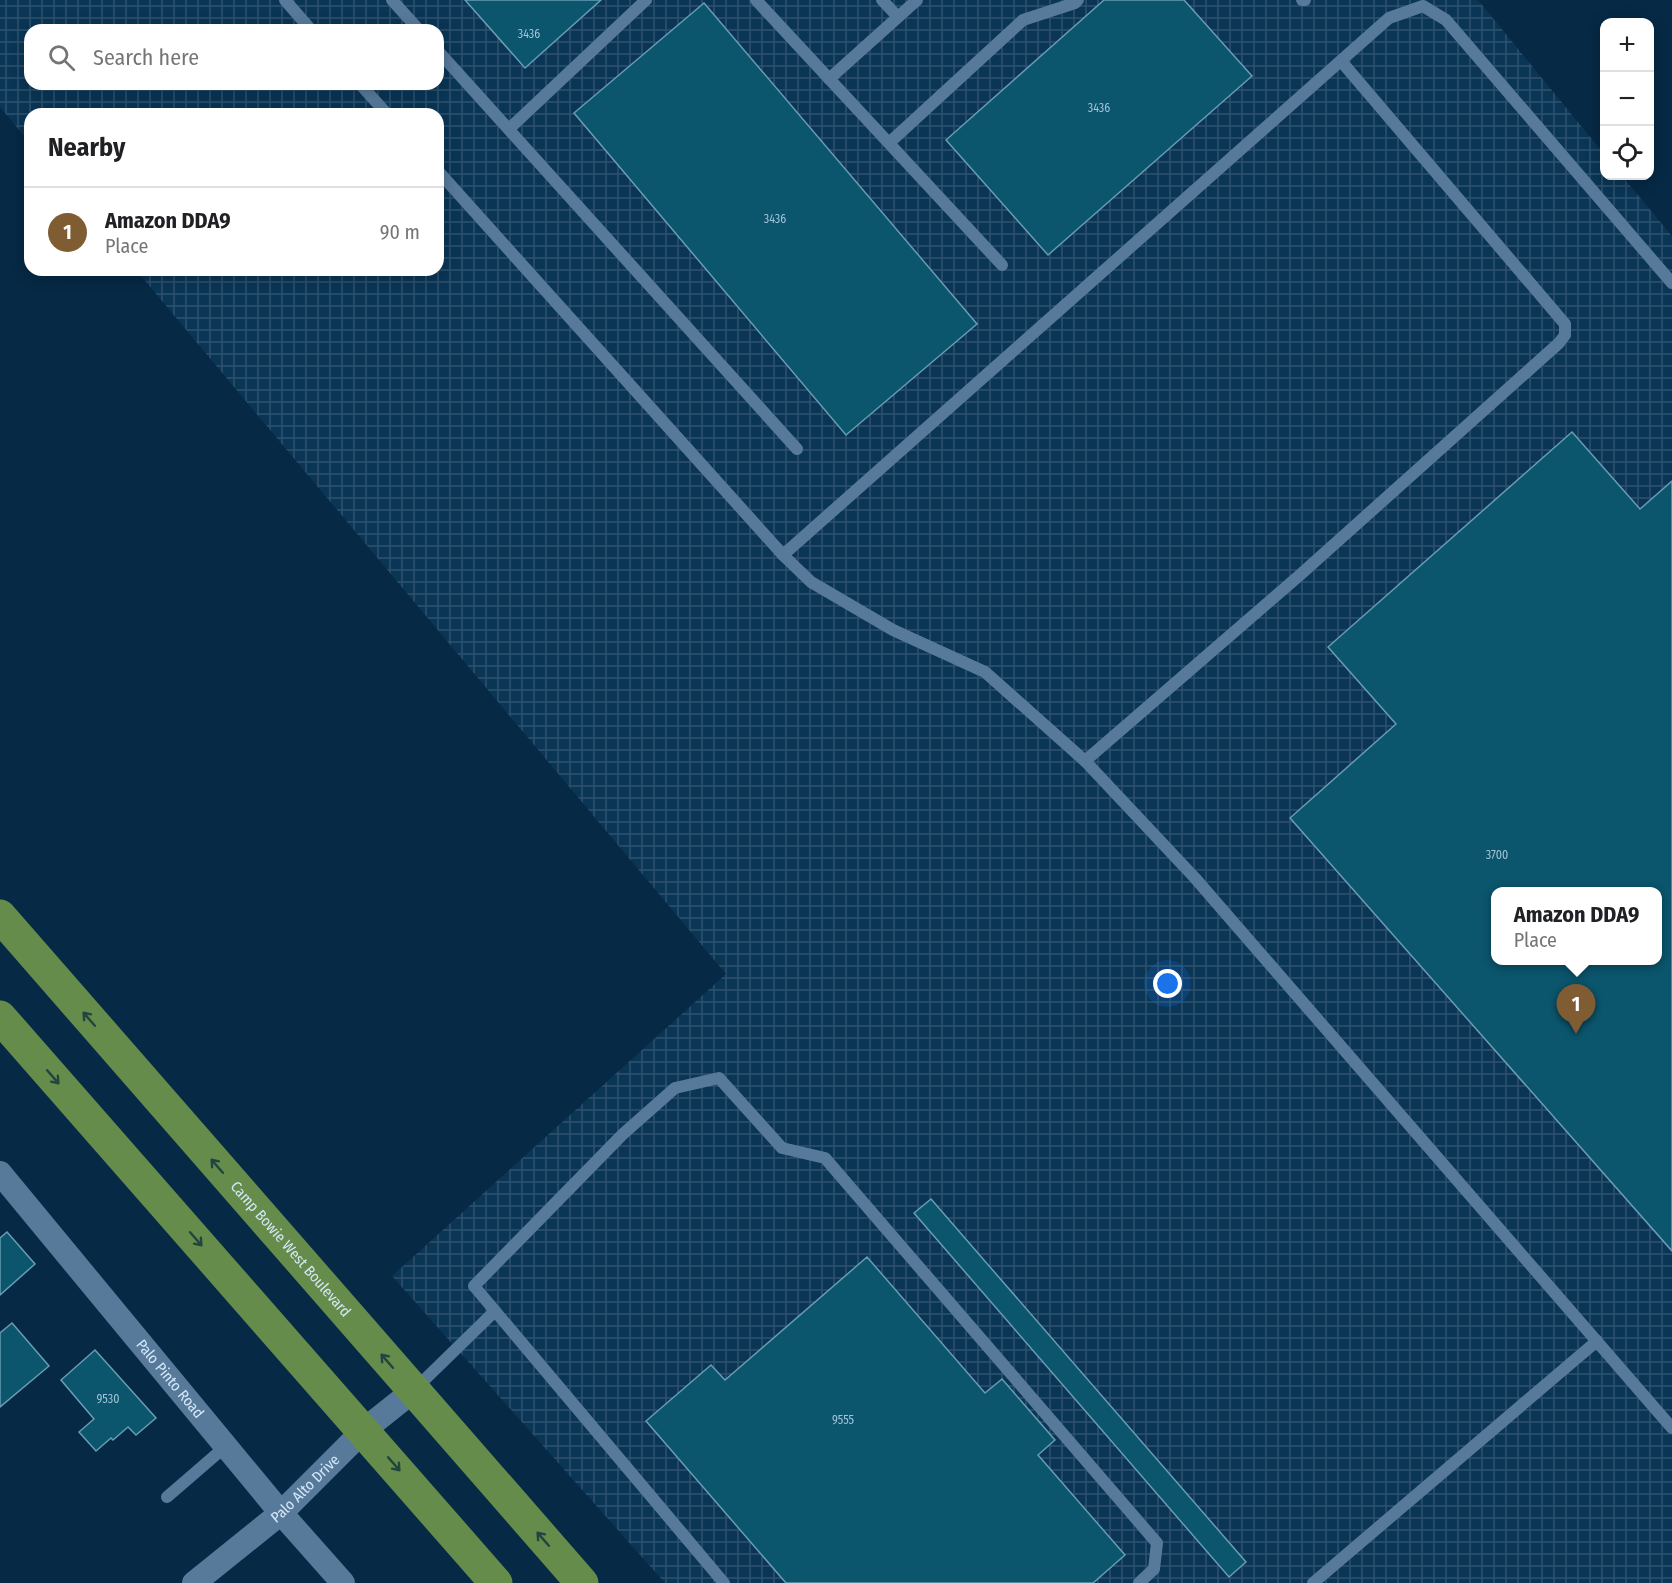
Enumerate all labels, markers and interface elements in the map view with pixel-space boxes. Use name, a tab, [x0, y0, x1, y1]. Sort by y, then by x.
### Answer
map controls	[1600, 18, 1654, 180]
button: +	[1600, 18, 1654, 72]
search box	[24, 24, 444, 90]
house number: 3436	[518, 27, 540, 41]
icon: search	[45, 41, 78, 74]
text: Search here	[93, 44, 199, 71]
button: −	[1600, 72, 1654, 126]
house number: 3436	[1088, 101, 1110, 115]
button: locate	[1600, 126, 1654, 180]
text: Nearby	[48, 132, 125, 163]
text: Amazon DDA9	[105, 207, 231, 234]
house number: 3436	[764, 212, 786, 226]
text: 1	[63, 220, 72, 244]
text: 90 m	[380, 220, 420, 244]
text: Place	[105, 234, 148, 258]
house number: 3700	[1486, 848, 1508, 862]
popup	[1491, 887, 1662, 965]
text: Amazon DDA9	[1514, 901, 1639, 928]
text: Place	[1514, 928, 1557, 952]
your location	[1153, 969, 1182, 998]
pin: 1	[1556, 984, 1596, 1034]
one-way arrow	[82, 1012, 96, 1027]
one-way arrow	[46, 1069, 60, 1084]
one-way arrow	[211, 1158, 224, 1174]
street label: Camp Bowie West Boulevard	[227, 1178, 355, 1320]
one-way arrow	[189, 1231, 202, 1247]
street label: Palo Pinto Road	[132, 1336, 208, 1422]
one-way arrow	[380, 1354, 394, 1369]
house number: 9530	[97, 1392, 119, 1406]
house number: 9555	[832, 1413, 855, 1427]
street label: Palo Alto Drive	[267, 1451, 343, 1526]
one-way arrow	[387, 1456, 401, 1471]
one-way arrow	[536, 1532, 550, 1547]

